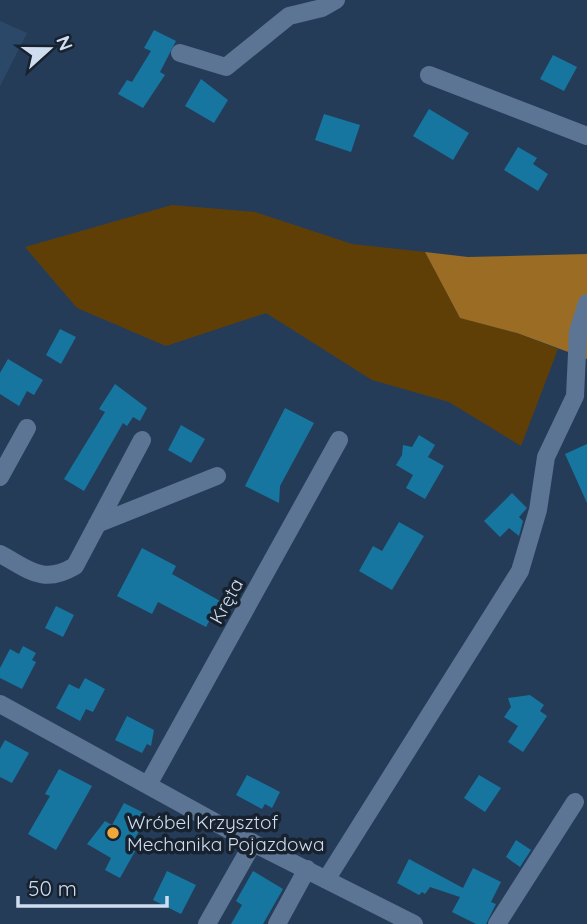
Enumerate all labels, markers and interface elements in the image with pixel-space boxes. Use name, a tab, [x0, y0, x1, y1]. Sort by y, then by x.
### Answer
north arrow	[14, 14, 84, 84]
text: N	[51, 32, 79, 54]
street label: Kręta	[204, 574, 248, 628]
place label: Wróbel Krzysztof Mechanika Pojazdowa	[127, 810, 324, 856]
marker: Wróbel Krzysztof Mechanika Pojazdowa	[105, 825, 121, 841]
scale bar	[18, 864, 166, 908]
text: 50 m	[28, 875, 77, 901]

